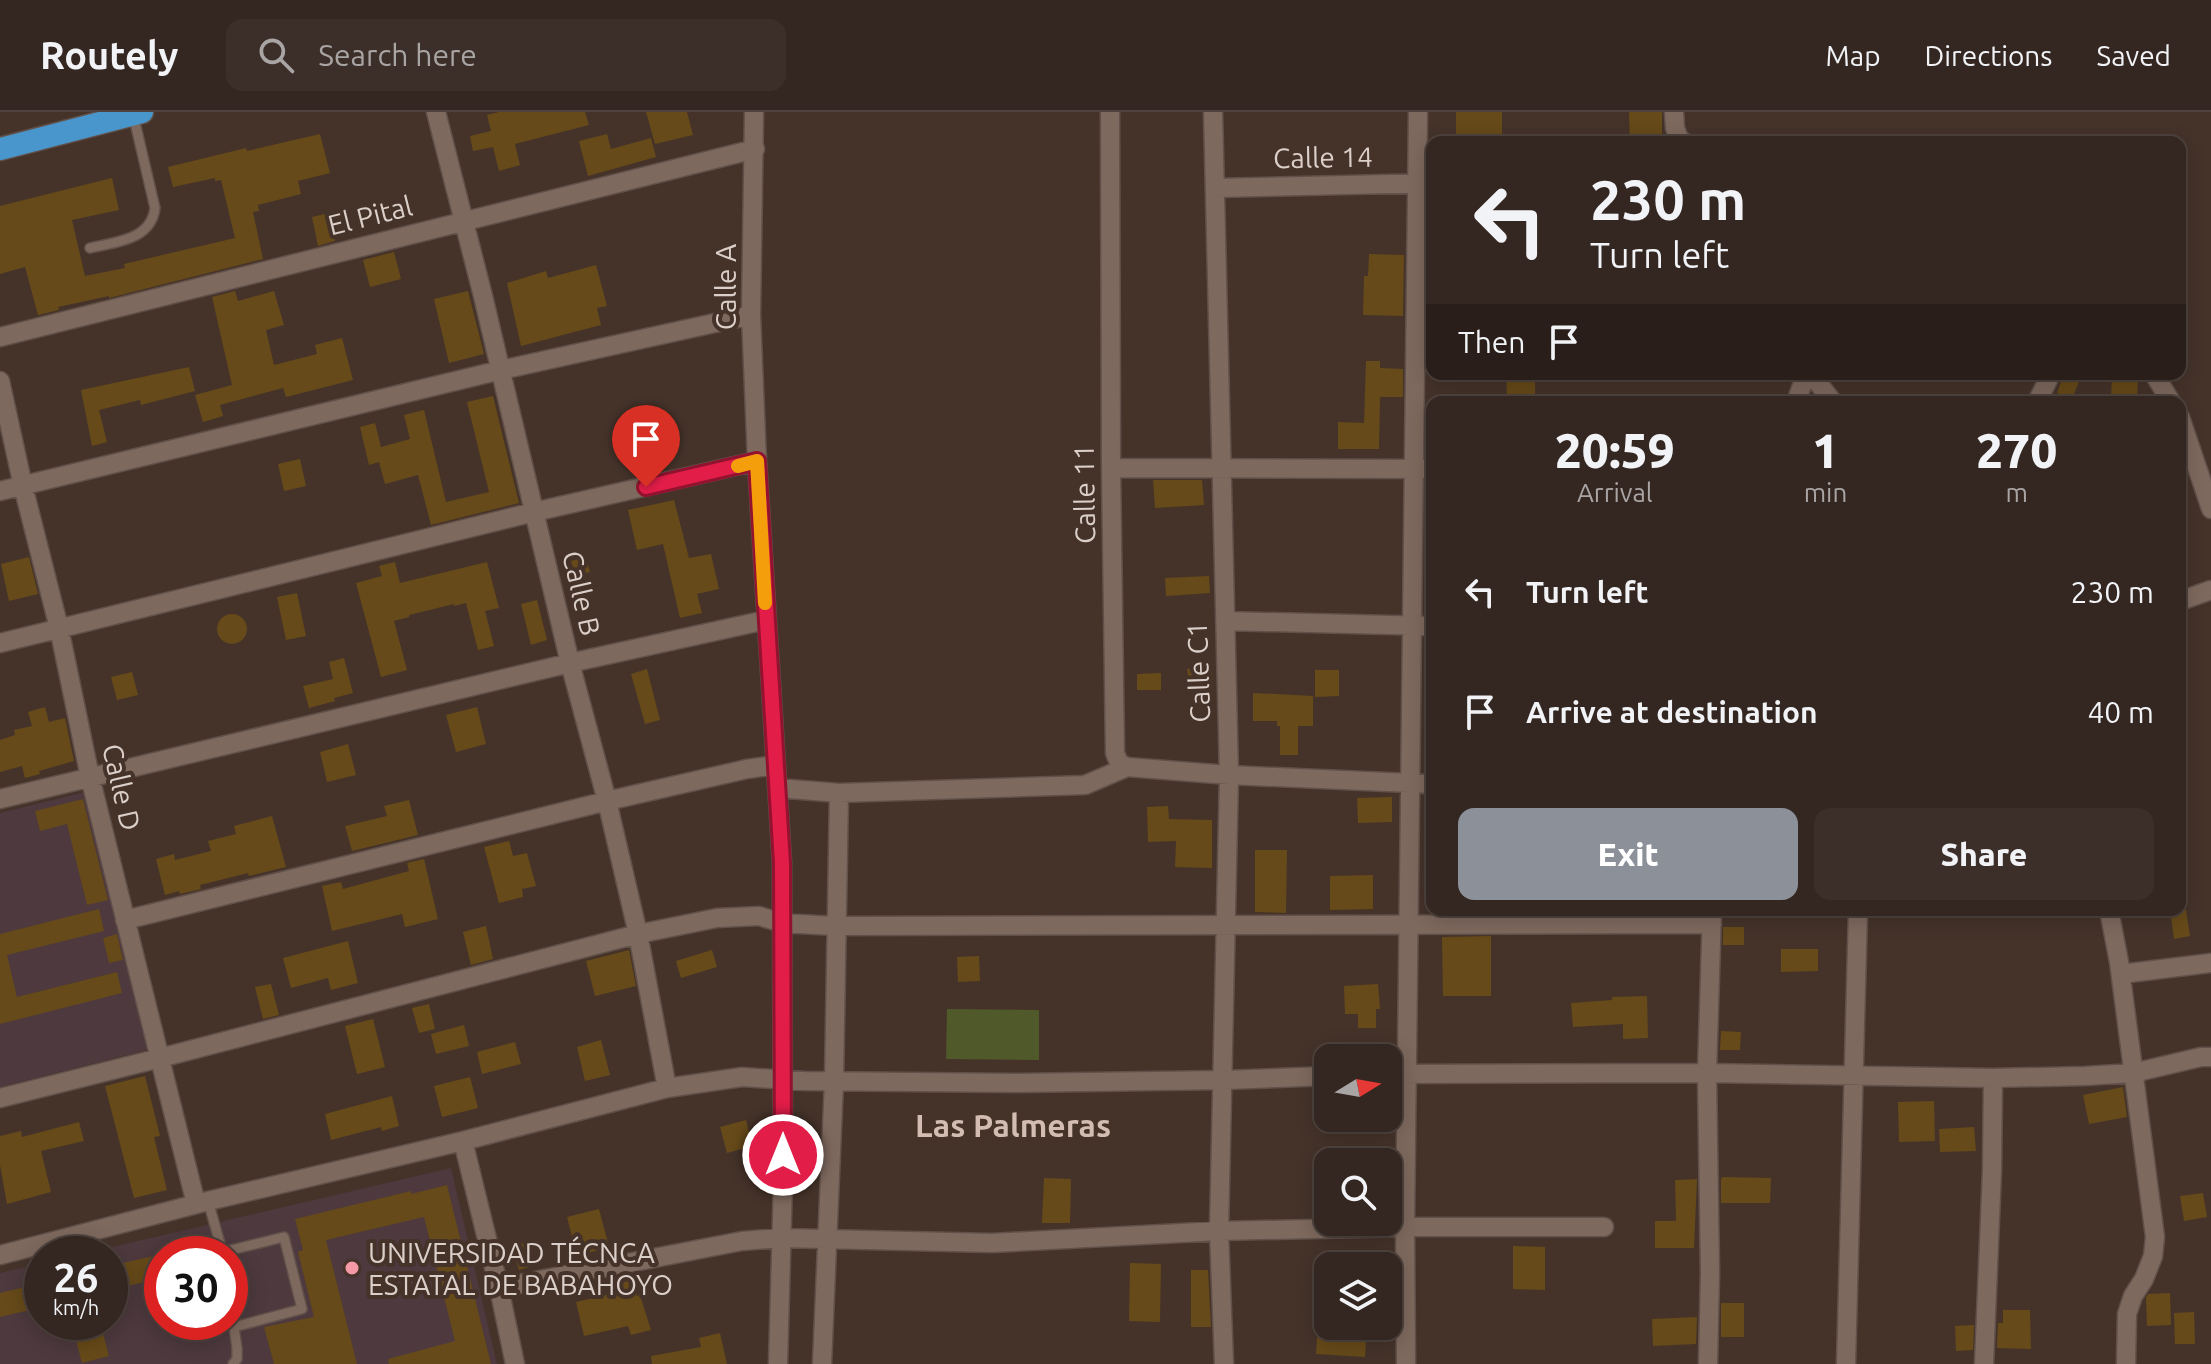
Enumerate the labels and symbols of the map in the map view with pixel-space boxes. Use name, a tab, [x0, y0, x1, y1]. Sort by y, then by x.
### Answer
street label: Calle 14	[1273, 141, 1373, 173]
street label: El Pital	[325, 190, 415, 240]
street label: Calle A	[710, 244, 741, 330]
pin	[612, 405, 680, 487]
street label: Calle 11	[1068, 444, 1100, 544]
street label: Calle B	[557, 548, 607, 638]
street label: Calle C1	[1181, 621, 1215, 723]
street label: Calle D	[97, 741, 147, 833]
north arrow	[1314, 1044, 1402, 1132]
district label: Las Palmeras	[915, 1107, 1111, 1143]
position arrow	[741, 1113, 825, 1197]
speed limit sign: 30	[144, 1236, 248, 1340]
place label: UNIVERSIDAD TÉCNCA ESTATAL DE BABAHOYO	[368, 1236, 673, 1300]
marker: UNIVERSIDAD TÉCNCA ESTATAL DE BABAHOYO	[343, 1259, 361, 1277]

